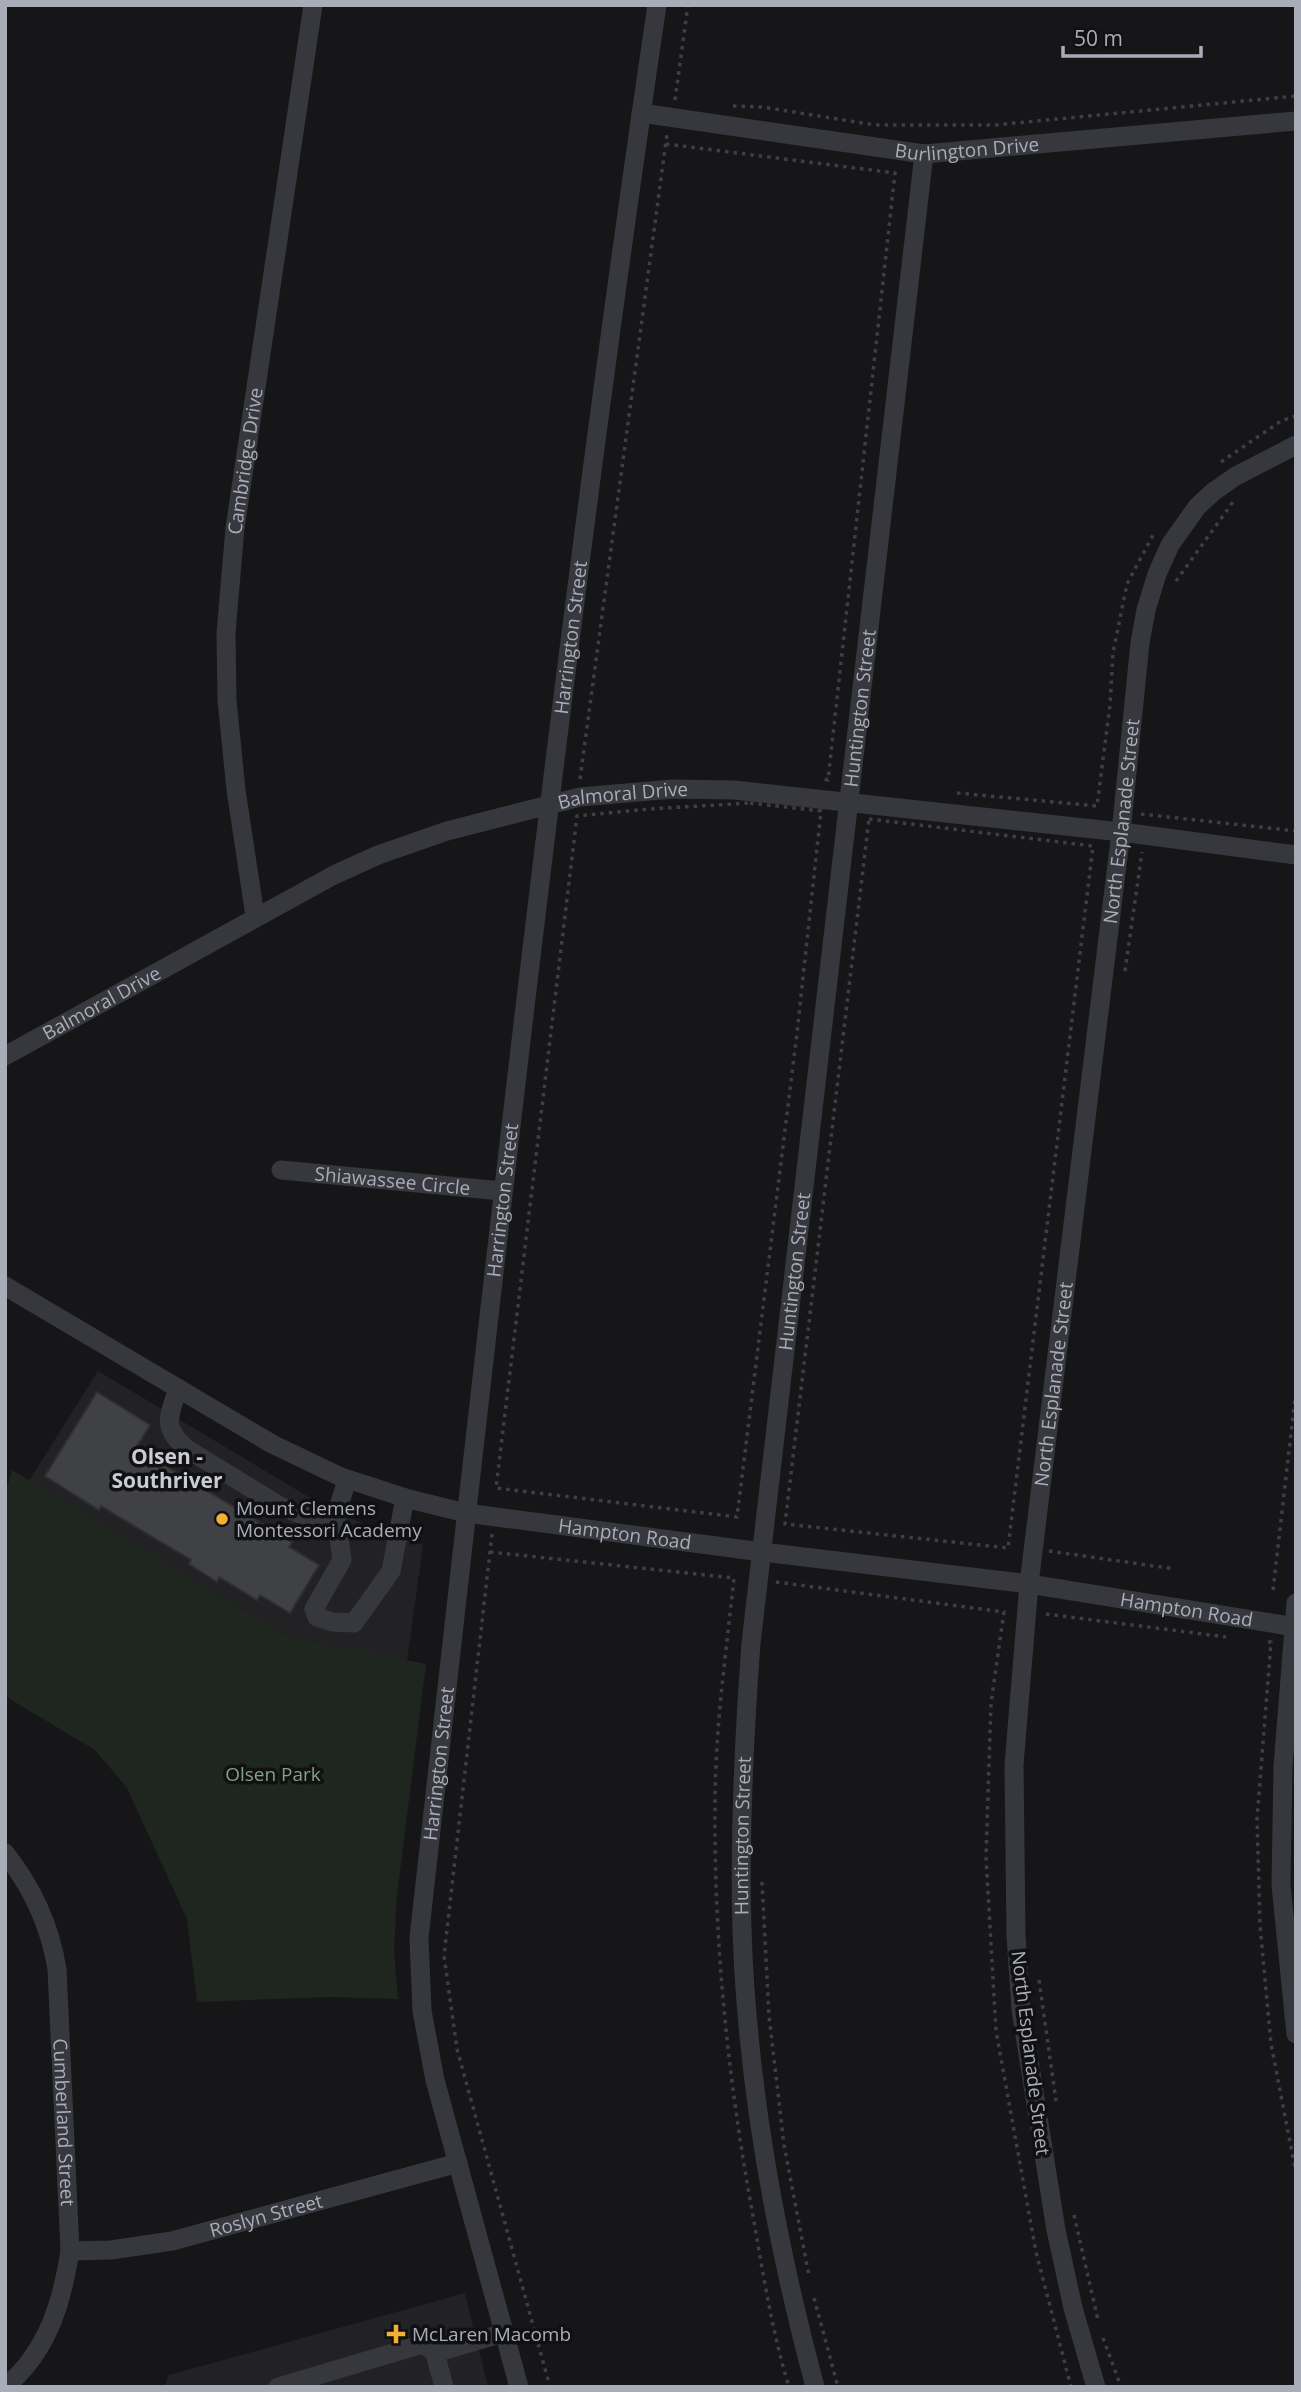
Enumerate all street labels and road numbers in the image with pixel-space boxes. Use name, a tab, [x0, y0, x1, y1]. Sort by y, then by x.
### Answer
street label: Burlington Drive	[893, 131, 1040, 167]
street label: Cambridge Drive	[221, 386, 269, 536]
street label: Harrington Street	[548, 559, 593, 716]
street label: Huntington Street	[838, 628, 882, 789]
street label: North Esplanade Street	[1097, 717, 1145, 925]
street label: Balmoral Drive	[555, 776, 688, 815]
street label: Balmoral Drive	[38, 960, 165, 1046]
street label: Harrington Street	[480, 1122, 524, 1279]
street label: Shiawassee Circle	[313, 1160, 472, 1201]
street label: Huntington Street	[772, 1191, 816, 1352]
street label: North Esplanade Street	[1028, 1280, 1079, 1488]
street label: Hampton Road	[557, 1512, 693, 1556]
street label: Hampton Road	[1118, 1586, 1255, 1633]
street label: Harrington Street	[417, 1685, 460, 1842]
street label: Huntington Street	[728, 1756, 757, 1915]
street label: North Esplanade Street	[1006, 1949, 1056, 2157]
street label: Cumberland Street	[47, 2038, 81, 2207]
street label: Roslyn Street	[206, 2187, 326, 2243]

